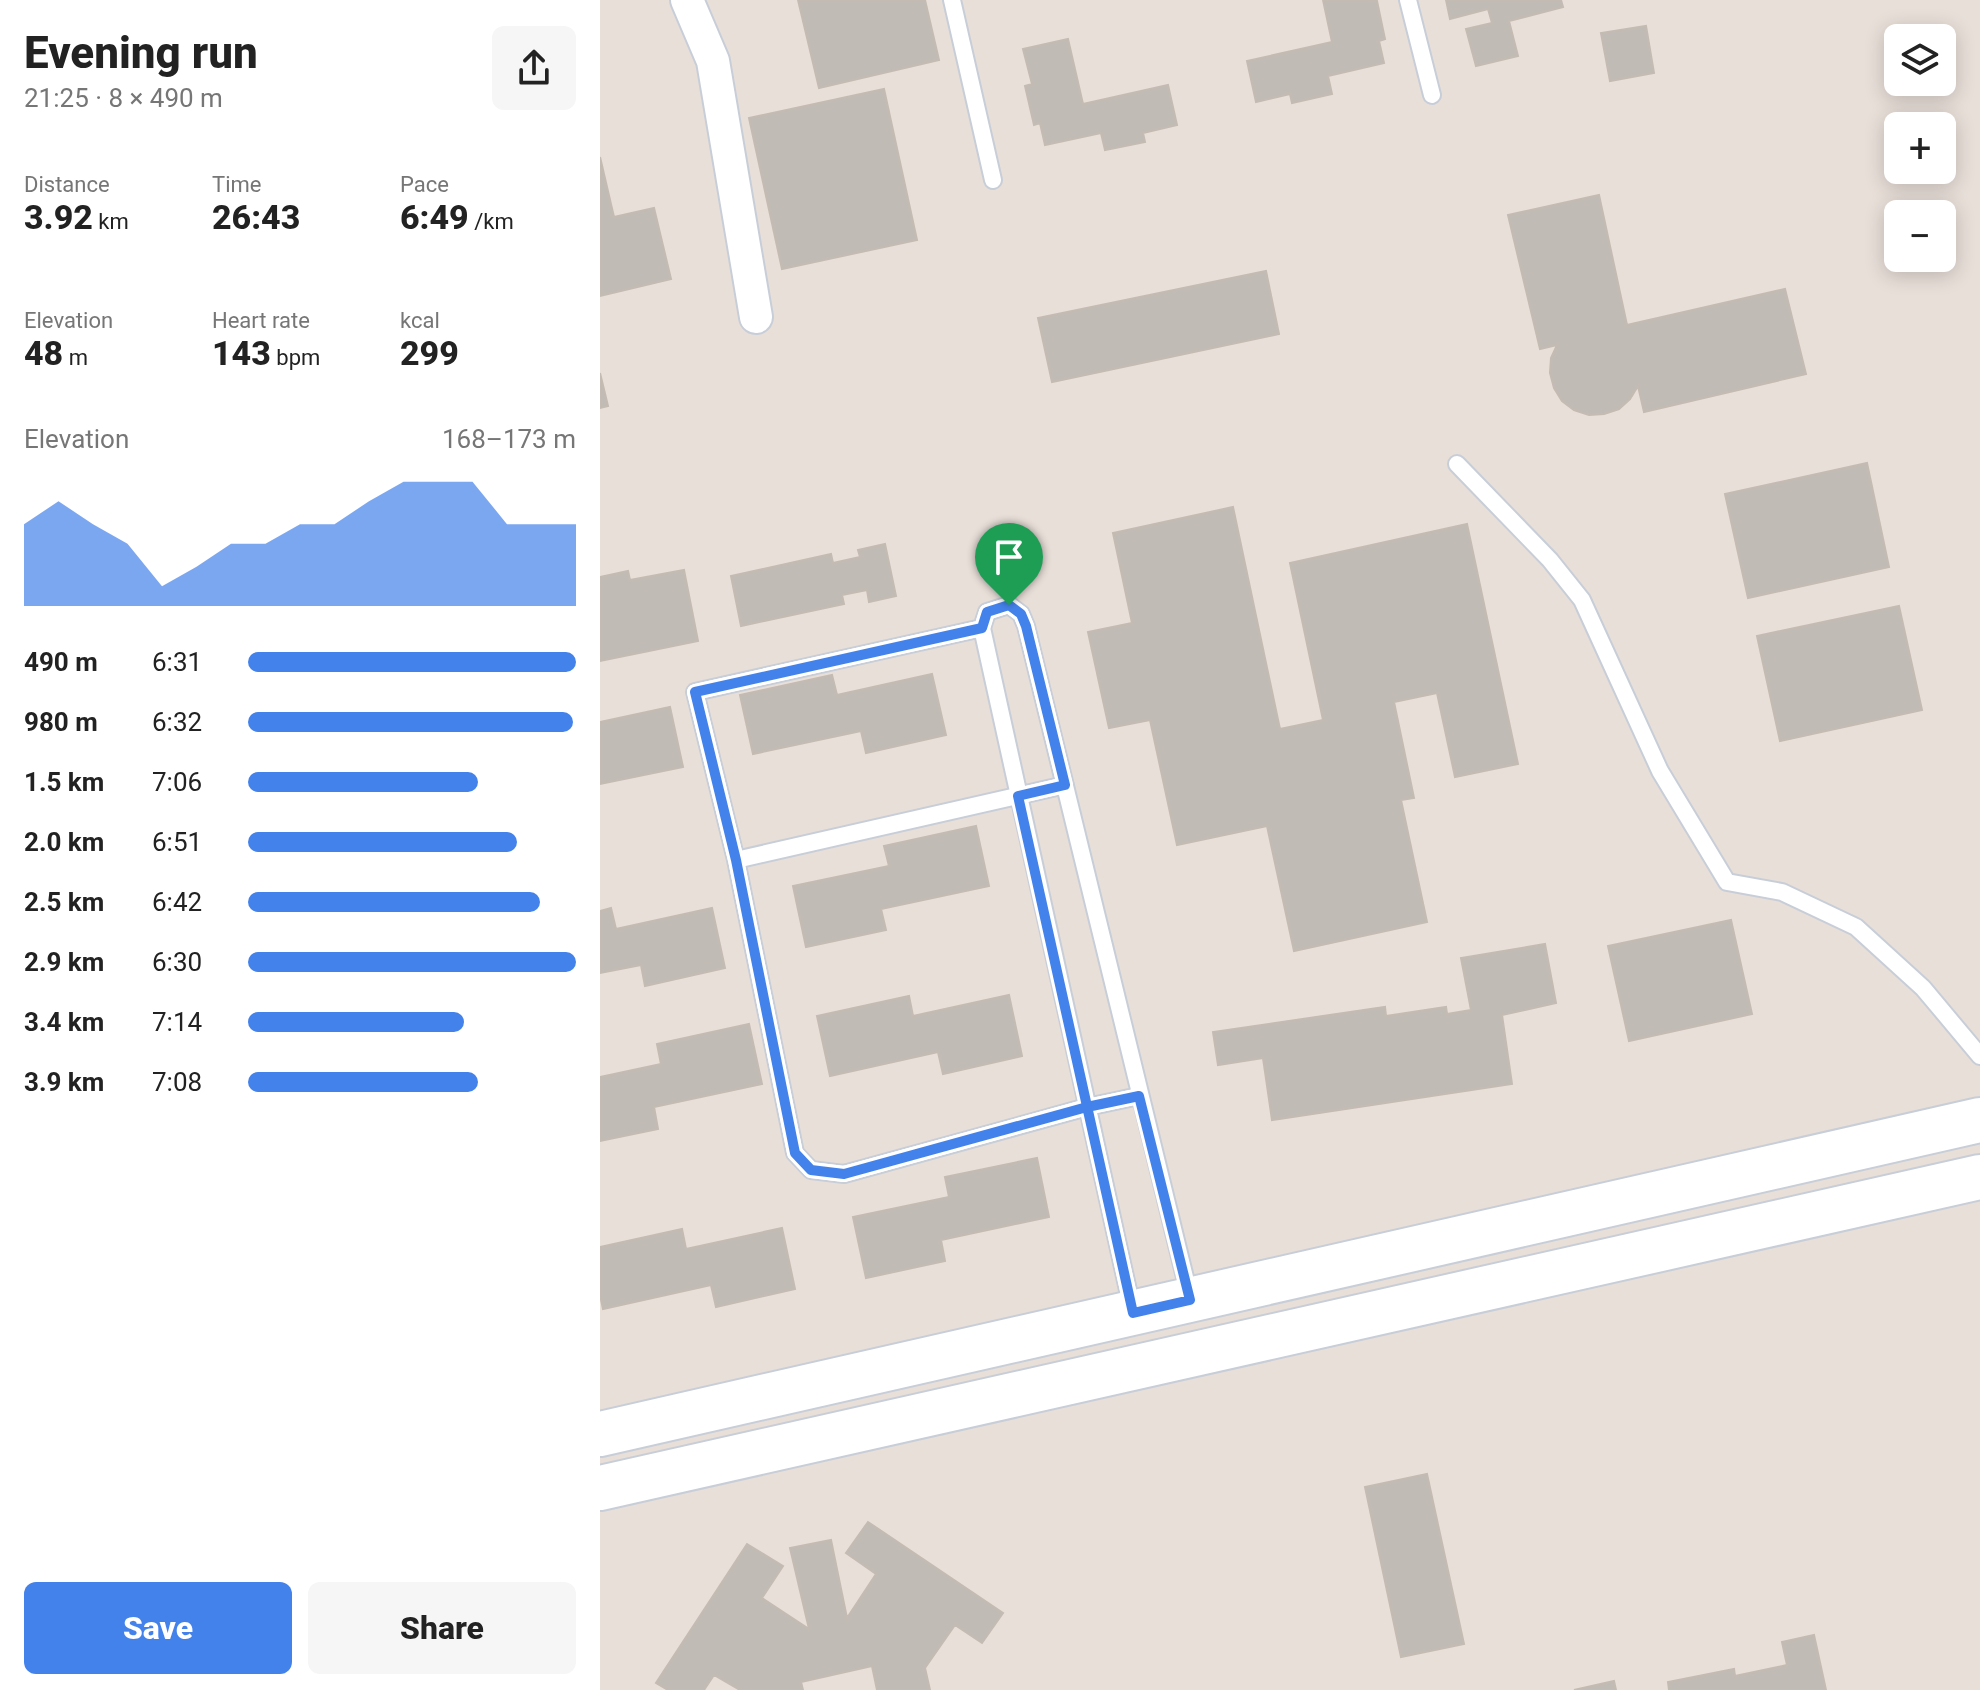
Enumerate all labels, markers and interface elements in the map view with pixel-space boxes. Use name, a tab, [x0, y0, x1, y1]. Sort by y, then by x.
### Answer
map controls	[1884, 24, 1956, 272]
button: layers	[1884, 24, 1956, 96]
button: share	[492, 26, 576, 110]
text: Evening run	[24, 27, 258, 79]
text: 21:25 · 8 × 490 m	[24, 83, 223, 113]
button: +	[1884, 112, 1956, 184]
text: Distance	[24, 172, 110, 197]
text: Time	[212, 172, 261, 197]
text: Pace	[400, 172, 449, 197]
text: 3.92	[24, 197, 93, 237]
text: 26:43	[212, 197, 300, 237]
text: 6:49	[400, 197, 469, 237]
button: −	[1884, 200, 1956, 272]
text: km	[93, 209, 129, 234]
text: /km	[469, 209, 514, 234]
text: Elevation	[24, 308, 113, 333]
text: Heart rate	[212, 308, 310, 333]
text: kcal	[400, 308, 440, 333]
text: 48	[24, 333, 63, 373]
text: 143	[212, 333, 271, 373]
text: 299	[400, 333, 459, 373]
text: m	[63, 345, 88, 370]
text: bpm	[271, 345, 320, 370]
text: Elevation	[24, 424, 129, 454]
text: 168–173 m	[442, 424, 576, 454]
pin	[975, 523, 1043, 605]
icon: arrive	[987, 535, 1031, 579]
text: 490 m	[24, 647, 98, 677]
text: 6:31	[152, 647, 202, 677]
text: 980 m	[24, 707, 98, 737]
text: 6:32	[152, 707, 202, 737]
text: 1.5 km	[24, 767, 104, 797]
text: 7:06	[152, 767, 202, 797]
text: 2.0 km	[24, 827, 104, 857]
text: 6:51	[152, 827, 202, 857]
text: 2.5 km	[24, 887, 104, 917]
text: 6:42	[152, 887, 202, 917]
text: 2.9 km	[24, 947, 104, 977]
text: 6:30	[152, 947, 202, 977]
text: 3.4 km	[24, 1007, 104, 1037]
text: 7:14	[152, 1007, 202, 1037]
text: 3.9 km	[24, 1067, 104, 1097]
text: 7:08	[152, 1067, 202, 1097]
button: Save	[24, 1582, 292, 1674]
button: Share	[308, 1582, 576, 1674]

